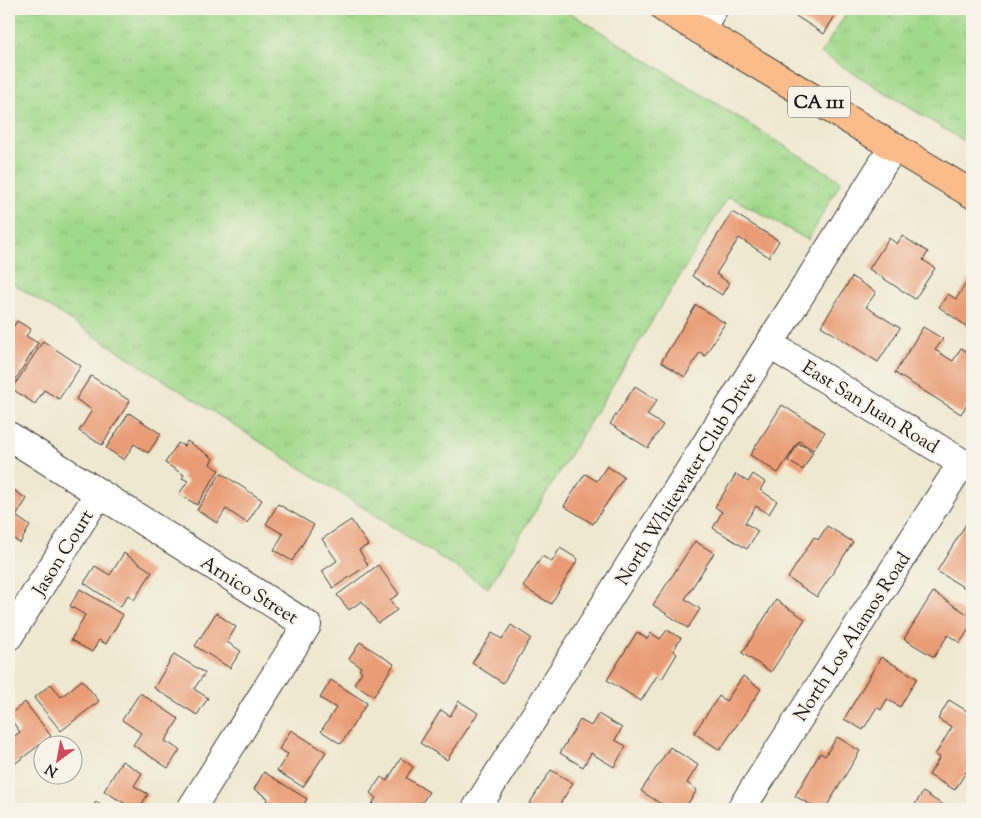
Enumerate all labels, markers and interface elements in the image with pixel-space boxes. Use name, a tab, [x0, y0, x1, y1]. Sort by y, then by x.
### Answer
road number: CA 111	[788, 86, 850, 118]
street label: East San Juan Road	[796, 355, 944, 461]
street label: North Whitewater Club Drive	[610, 367, 764, 591]
street label: Jason Court	[26, 505, 102, 603]
street label: North Los Alamos Road	[788, 547, 918, 727]
street label: Arnico Street	[195, 550, 303, 632]
north arrow	[32, 736, 82, 786]
text: N	[42, 758, 62, 781]

